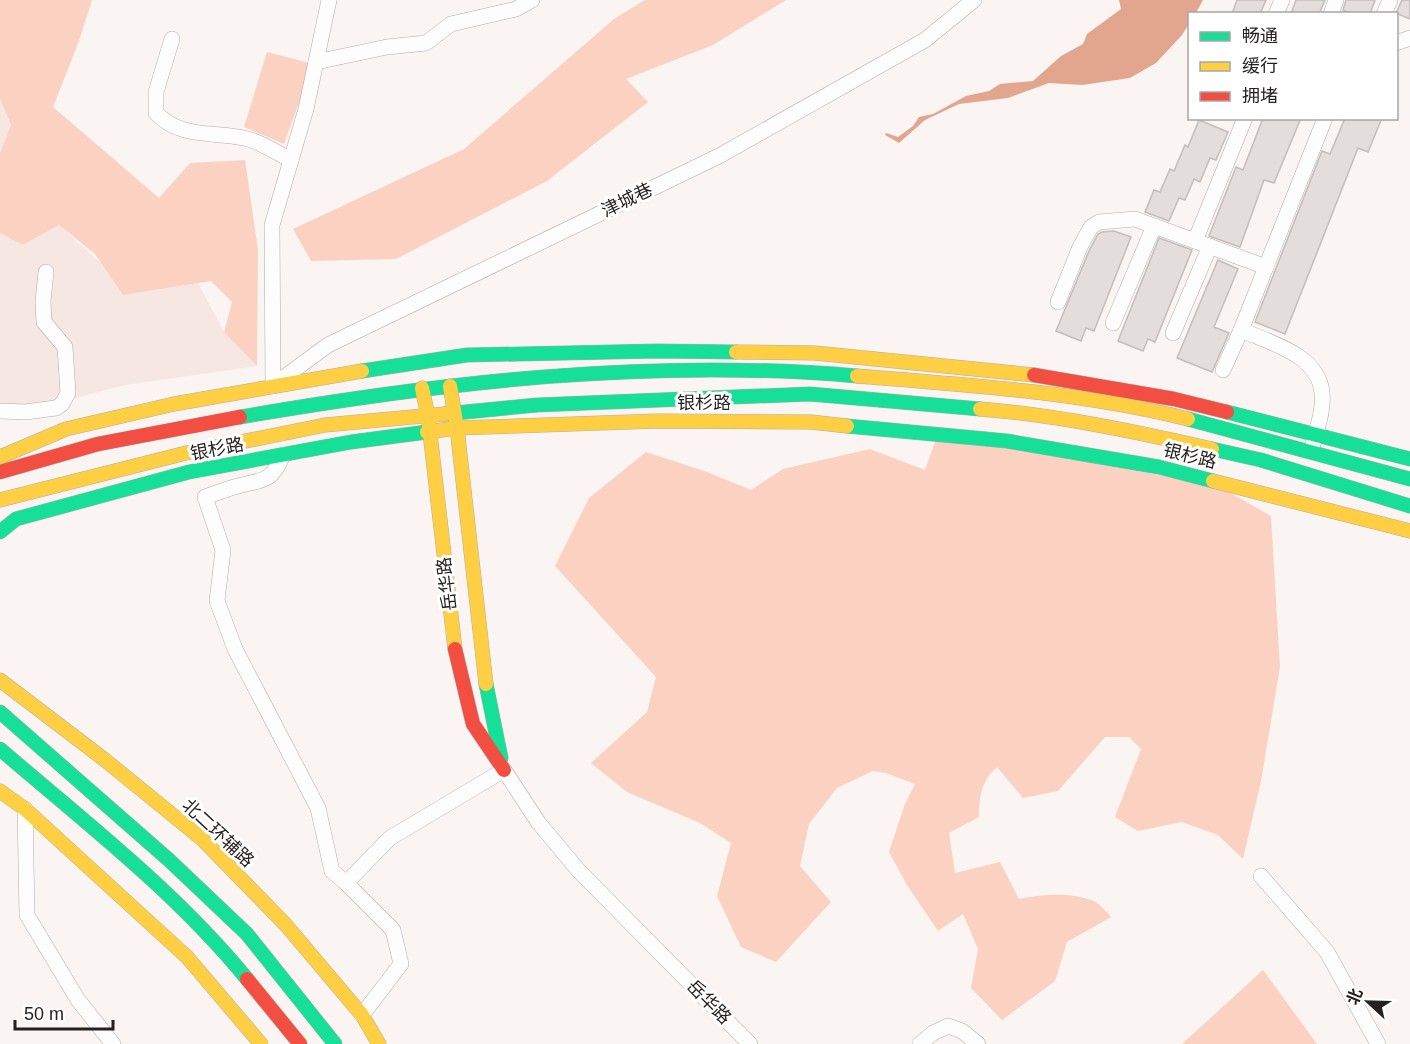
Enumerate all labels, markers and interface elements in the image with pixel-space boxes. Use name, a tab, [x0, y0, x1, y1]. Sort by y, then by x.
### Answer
legend	[1188, 12, 1398, 120]
text: 畅通	[1242, 26, 1278, 46]
text: 缓行	[1242, 56, 1278, 76]
text: 拥堵	[1242, 86, 1278, 106]
street label: 津城巷	[598, 179, 656, 221]
street label: 银杉路	[677, 393, 731, 413]
street label: 银杉路	[189, 434, 245, 464]
street label: 银杉路	[1161, 440, 1219, 472]
street label: 岳华路	[434, 556, 460, 612]
street label: 北二环辅路	[178, 795, 258, 871]
north arrow	[1338, 972, 1398, 1032]
street label: 岳华路	[683, 976, 735, 1028]
text: 北	[1344, 986, 1365, 1007]
scale bar	[15, 993, 112, 1031]
text: 50 m	[24, 1004, 64, 1024]

